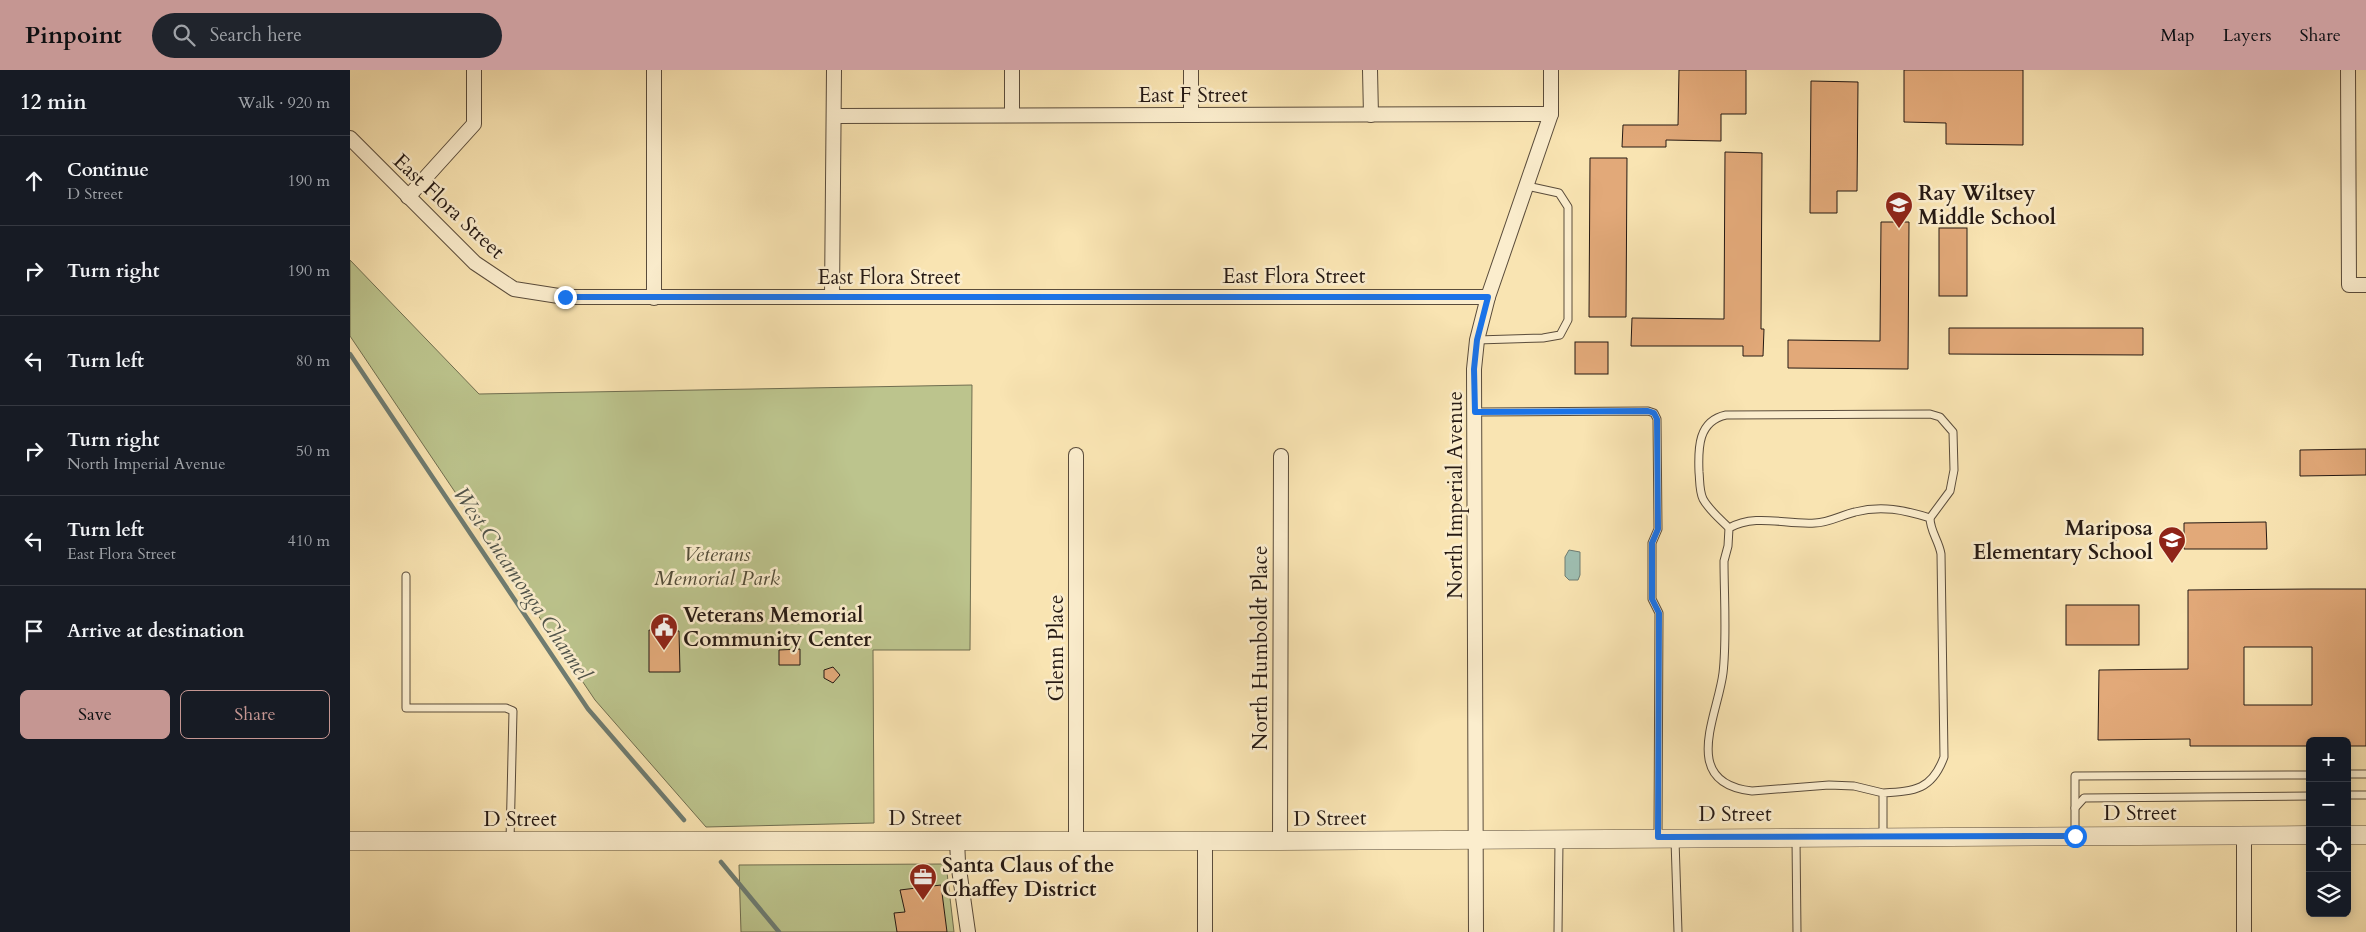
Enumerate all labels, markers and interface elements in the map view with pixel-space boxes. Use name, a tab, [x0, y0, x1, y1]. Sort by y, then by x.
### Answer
search box	[152, 13, 502, 58]
text: Pinpoint	[25, 19, 122, 52]
icon: search	[170, 21, 198, 49]
text: Search here	[210, 22, 302, 48]
text: Map	[2160, 23, 2195, 48]
text: Layers	[2223, 23, 2272, 48]
text: Share	[2300, 23, 2341, 48]
street label: East F Street	[1138, 81, 1248, 110]
text: 12 min	[20, 88, 87, 117]
text: Walk · 920 m	[238, 92, 330, 114]
street label: East Flora Street	[387, 147, 511, 266]
text: Continue	[67, 157, 149, 183]
icon: ahead	[20, 167, 48, 195]
text: 190 m	[288, 170, 330, 192]
place label: Ray Wiltsey Middle School	[1918, 179, 2056, 232]
text: D Street	[67, 183, 123, 205]
school or university icon: Ray Wiltsey Middle School	[1884, 190, 1914, 229]
icon: right	[20, 257, 48, 285]
text: Turn right	[67, 258, 159, 284]
text: 190 m	[288, 260, 330, 282]
street label: East Flora Street	[1223, 262, 1366, 291]
street label: East Flora Street	[818, 263, 961, 292]
route end	[554, 286, 577, 309]
icon: left	[20, 347, 48, 375]
text: Turn left	[67, 348, 144, 374]
text: 80 m	[296, 350, 330, 372]
street label: North Imperial Avenue	[1441, 391, 1470, 599]
text: Turn right	[67, 427, 159, 453]
icon: right	[20, 437, 48, 465]
text: 50 m	[296, 440, 330, 462]
text: North Imperial Avenue	[67, 453, 226, 475]
water label: West Cucamonga Channel	[446, 481, 599, 687]
place label: Mariposa Elementary School	[1973, 514, 2154, 567]
text: Turn left	[67, 517, 144, 543]
school or university icon: Mariposa Elementary School	[2157, 525, 2187, 564]
icon: left	[20, 527, 48, 555]
text: 410 m	[288, 530, 330, 552]
park label: Veterans Memorial Park	[654, 540, 781, 593]
text: East Flora Street	[67, 543, 176, 565]
street label: North Humboldt Place	[1246, 546, 1275, 750]
street label: Glenn Place	[1042, 595, 1071, 701]
place label: Veterans Memorial Community Center	[683, 601, 872, 654]
public building icon: Veterans Memorial Community Center	[649, 612, 679, 651]
icon: arrive	[20, 617, 48, 645]
text: Arrive at destination	[67, 618, 244, 644]
button: Save	[20, 690, 170, 739]
button: Share	[180, 690, 330, 739]
map controls	[2306, 737, 2351, 917]
button: +	[2306, 737, 2351, 782]
button: −	[2306, 782, 2351, 827]
street label: D Street	[2103, 799, 2177, 828]
street label: D Street	[1698, 800, 1772, 829]
street label: D Street	[1293, 803, 1367, 834]
street label: D Street	[888, 804, 962, 833]
street label: D Street	[483, 805, 557, 834]
route start	[2064, 825, 2087, 848]
button: locate	[2306, 827, 2351, 872]
place label: Santa Claus of the Chaffey District	[942, 851, 1114, 904]
office icon: Santa Claus of the Chaffey District	[908, 862, 938, 901]
button: layers	[2306, 872, 2351, 917]

